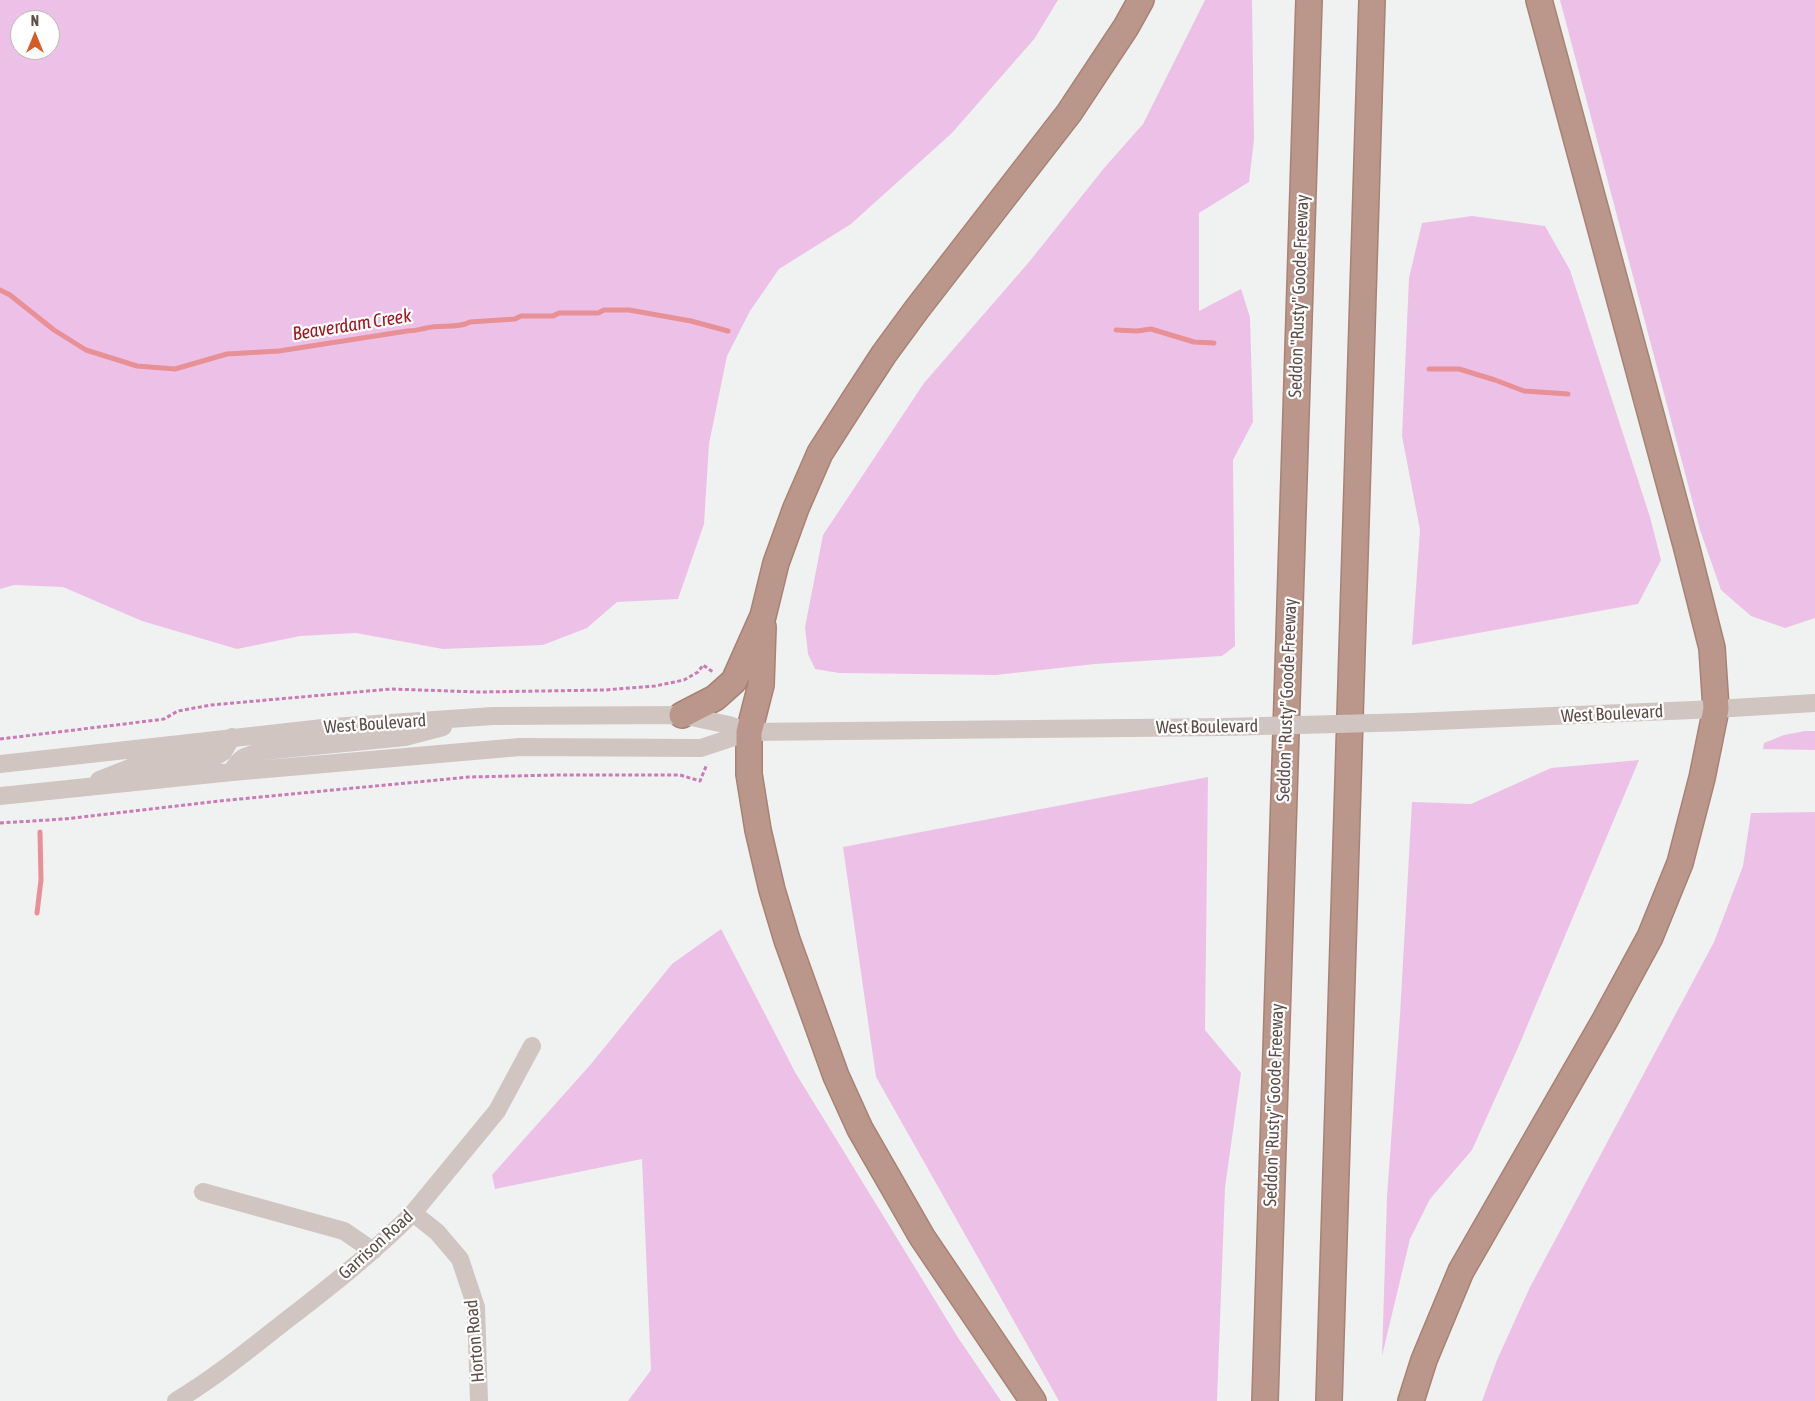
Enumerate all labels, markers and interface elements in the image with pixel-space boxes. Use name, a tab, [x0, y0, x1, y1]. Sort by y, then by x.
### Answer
north arrow	[10, 10, 60, 60]
text: N	[31, 13, 39, 29]
street label: Seddon "Rusty" Goode Freeway	[1285, 194, 1313, 398]
water label: Beaverdam Creek	[291, 304, 413, 346]
street label: Seddon "Rusty" Goode Freeway	[1273, 598, 1301, 802]
street label: West Boulevard	[1560, 701, 1664, 727]
street label: West Boulevard	[323, 710, 427, 738]
street label: West Boulevard	[1156, 715, 1258, 739]
street label: Seddon "Rusty" Goode Freeway	[1260, 1003, 1288, 1207]
street label: Garrison Road	[334, 1206, 418, 1284]
street label: Horton Road	[461, 1299, 489, 1383]

